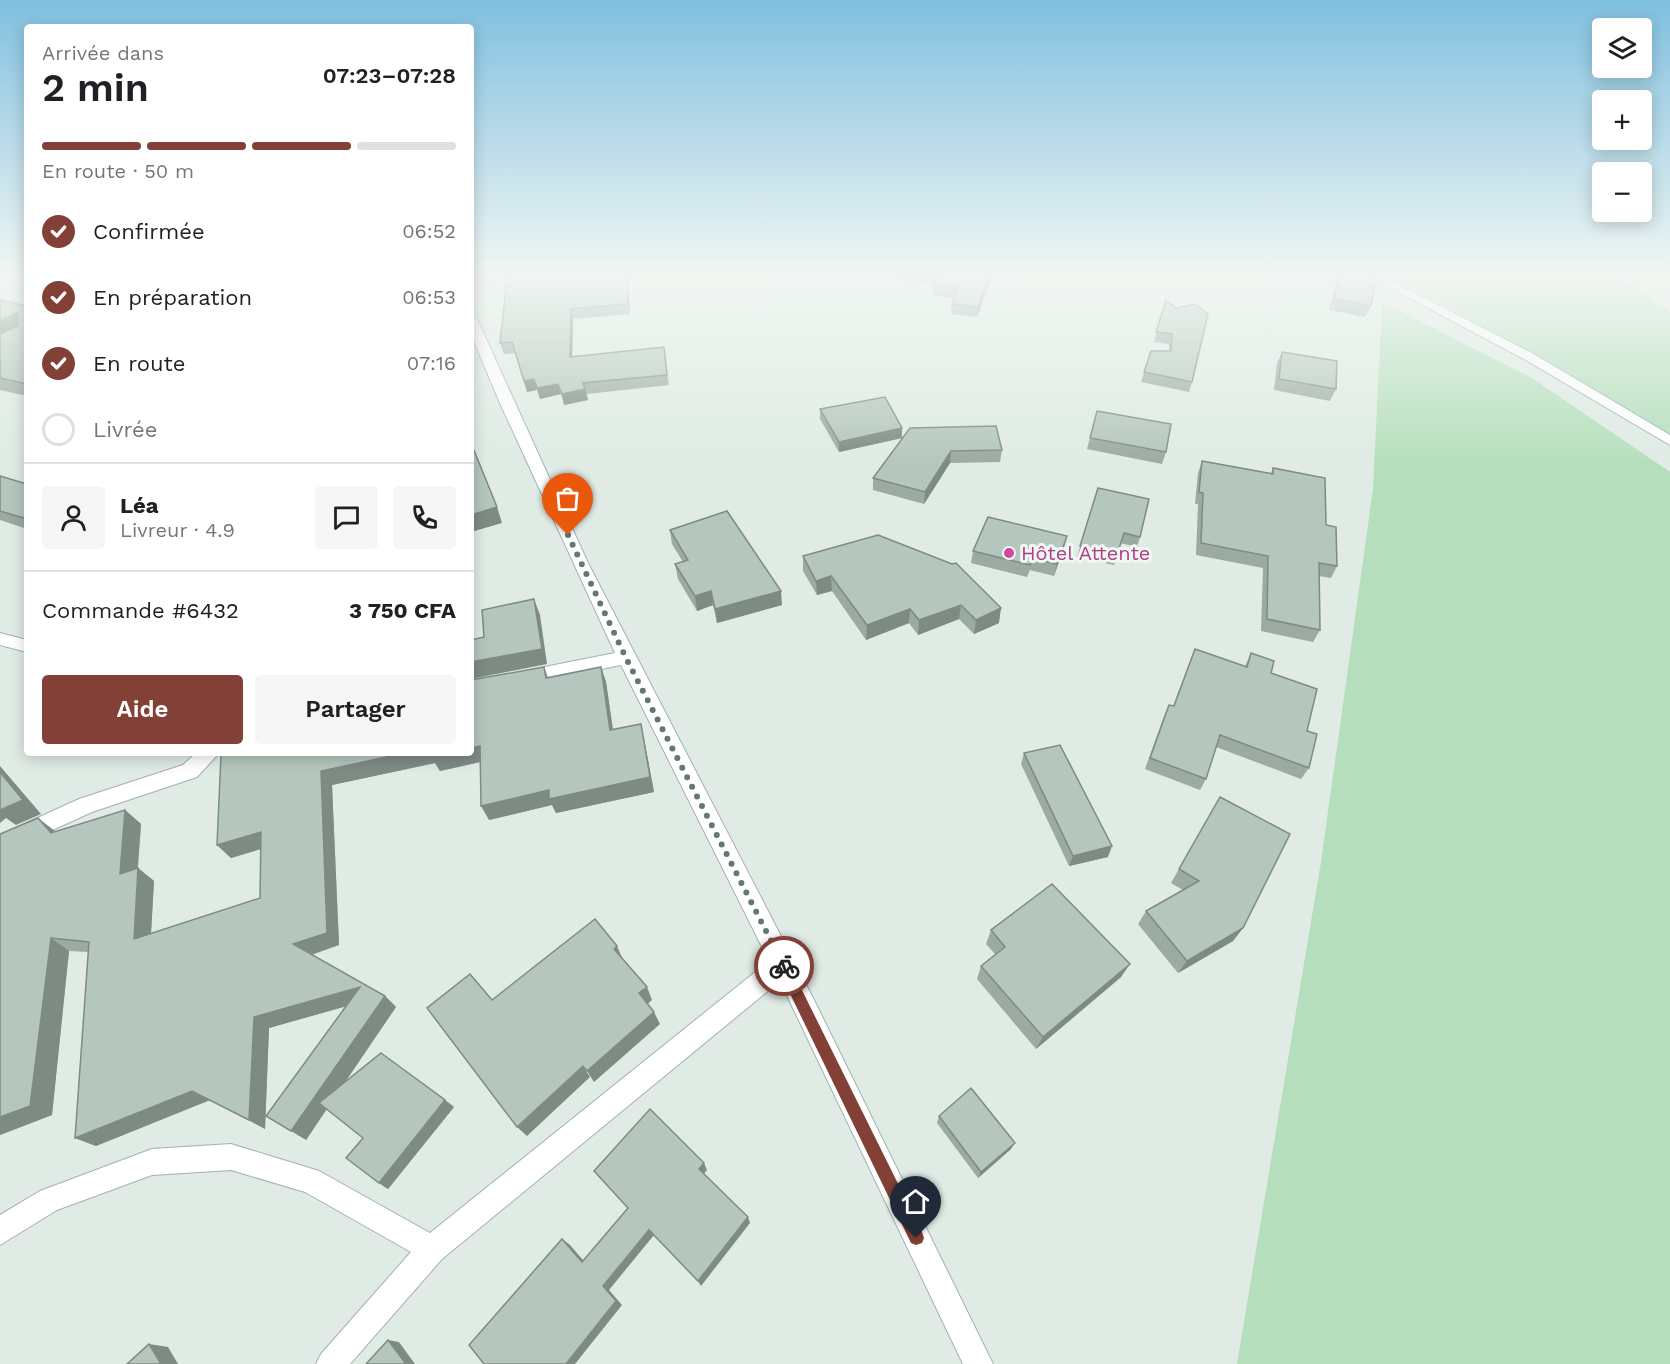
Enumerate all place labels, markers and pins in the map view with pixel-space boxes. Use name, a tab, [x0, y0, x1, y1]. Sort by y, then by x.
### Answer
pin	[542, 473, 593, 535]
place label: Hôtel Attente	[1021, 541, 1150, 565]
marker: Hôtel Attente	[1002, 546, 1016, 560]
pin	[890, 1176, 941, 1238]

